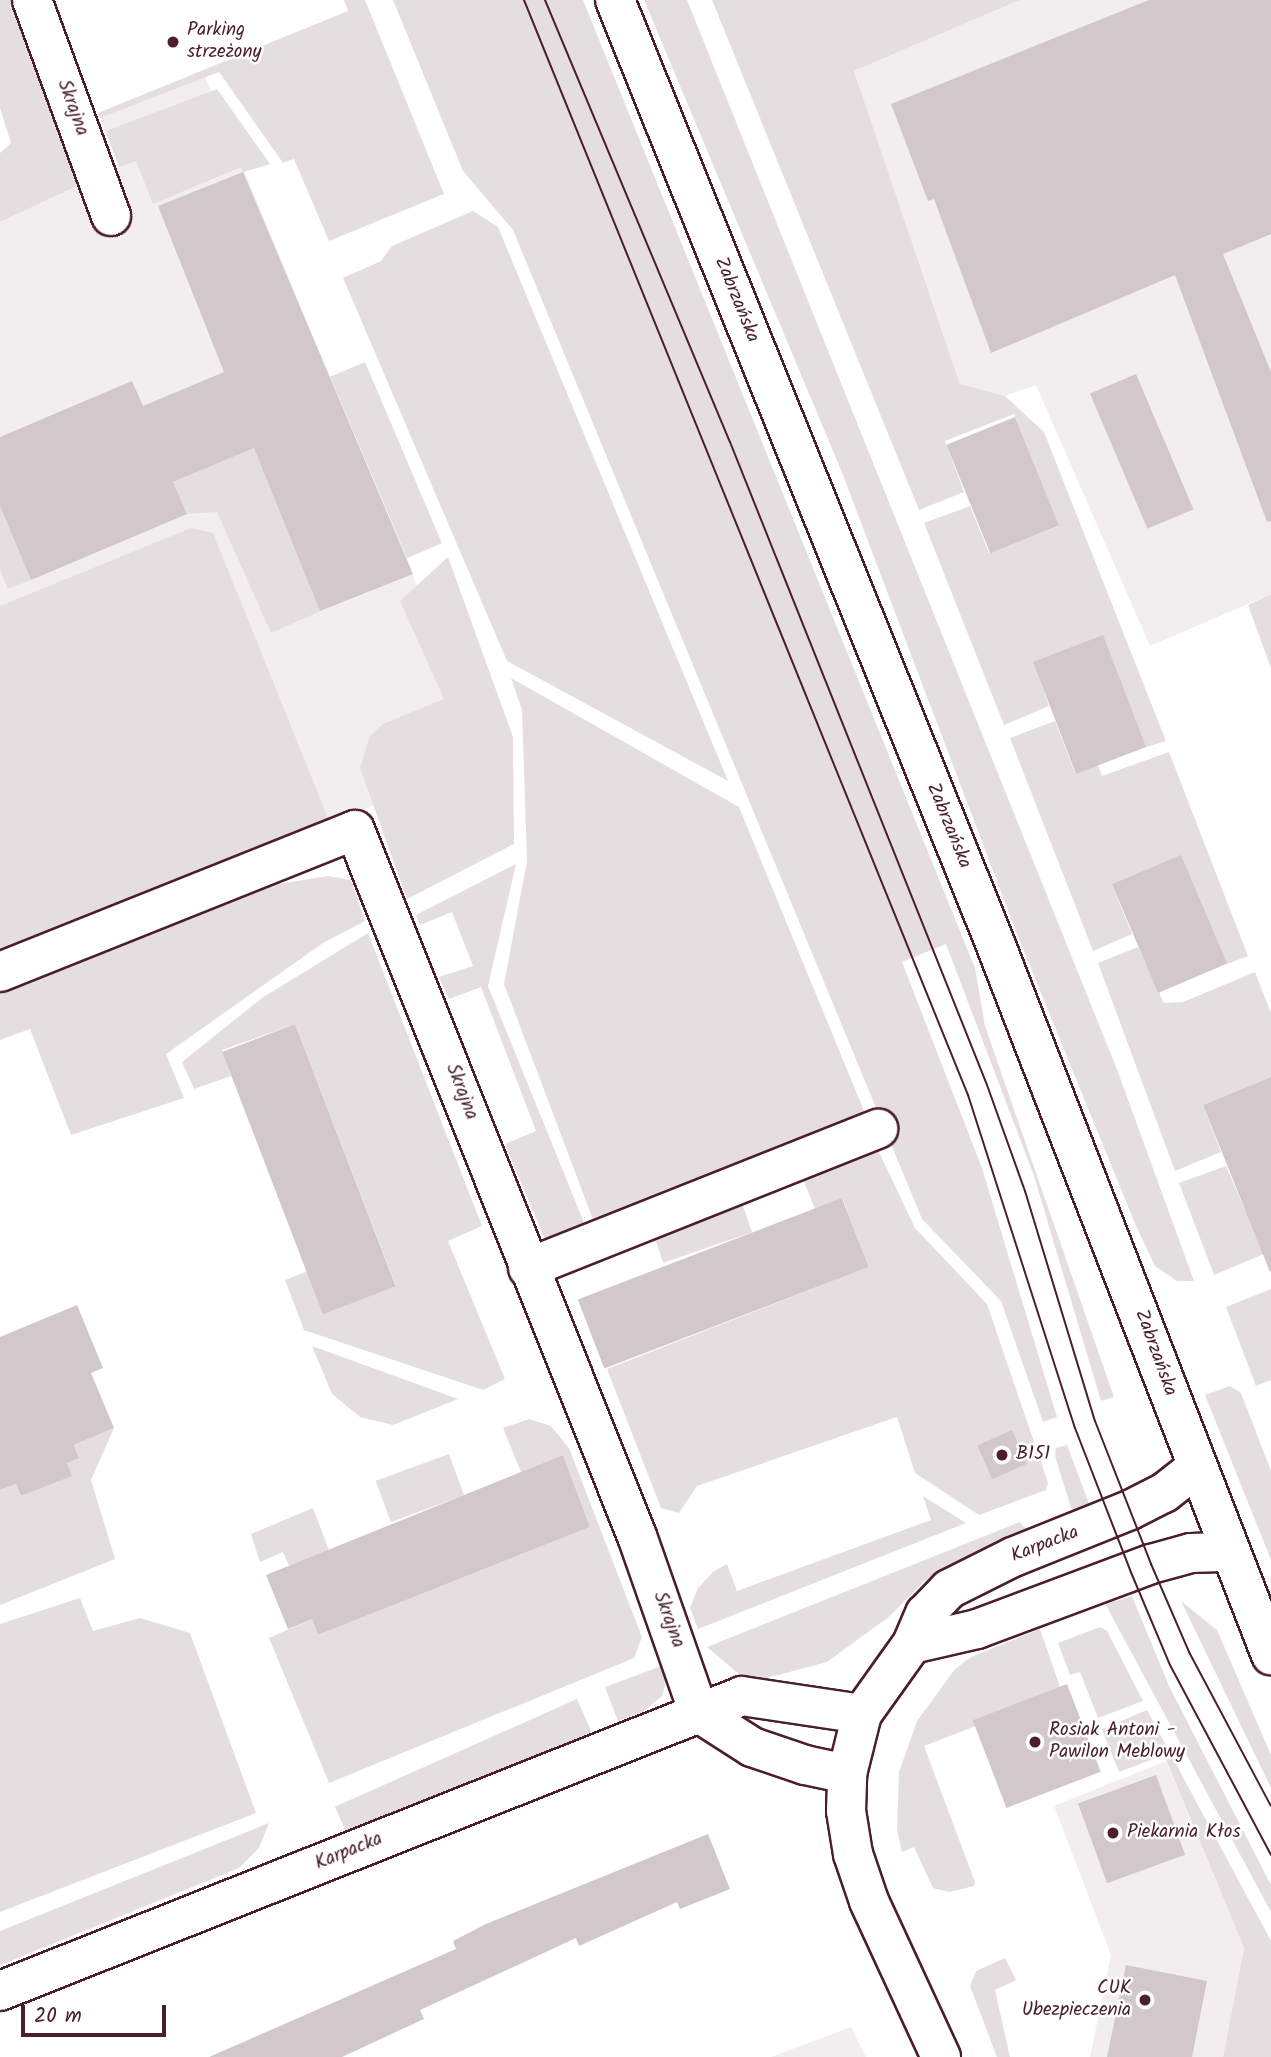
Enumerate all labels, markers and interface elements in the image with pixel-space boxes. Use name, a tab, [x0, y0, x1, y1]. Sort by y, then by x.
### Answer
place label: Parking strzeżony	[187, 20, 261, 64]
marker: Parking strzeżony	[165, 34, 181, 50]
street label: Skrajna	[51, 77, 93, 139]
street label: Zabrzańska	[709, 254, 763, 346]
street label: Zabrzańska	[921, 780, 975, 872]
street label: Skrajna	[440, 1061, 482, 1123]
street label: Zabrzańska	[1129, 1307, 1181, 1399]
place label: B151	[1016, 1444, 1050, 1466]
marker: B151	[994, 1447, 1010, 1463]
street label: Karpacka	[1008, 1522, 1082, 1568]
street label: Skrajna	[647, 1589, 689, 1651]
place label: Rosiak Antoni - Pawilon Meblowy	[1049, 1720, 1185, 1764]
marker: Rosiak Antoni - Pawilon Meblowy	[1027, 1734, 1043, 1750]
place label: Piekarnia Kłos	[1127, 1822, 1240, 1844]
marker: Piekarnia Kłos	[1105, 1825, 1121, 1841]
street label: Karpacka	[312, 1828, 386, 1876]
place label: CUK Ubezpieczenia	[1022, 1978, 1131, 2022]
scale bar	[24, 1990, 170, 2034]
marker: CUK Ubezpieczenia	[1137, 1992, 1153, 2008]
text: 20 m	[34, 2000, 82, 2033]

